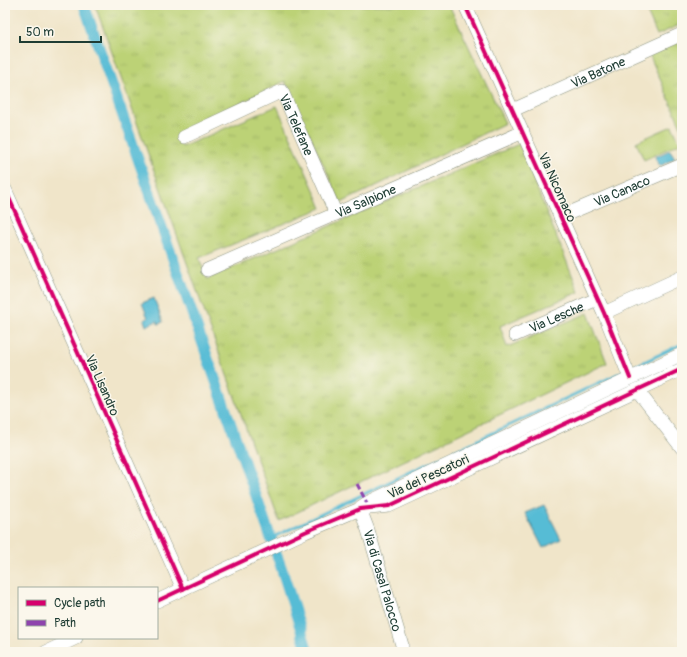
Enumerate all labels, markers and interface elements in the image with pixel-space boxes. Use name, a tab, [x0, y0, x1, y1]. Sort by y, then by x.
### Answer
scale bar	[20, 18, 101, 44]
text: 50 m	[26, 25, 54, 40]
street label: Via Batone	[569, 53, 628, 92]
street label: Via Telefane	[275, 92, 317, 159]
street label: Via Nicomaco	[535, 150, 580, 225]
street label: Via Canaco	[591, 173, 653, 211]
street label: Via Salpione	[333, 181, 399, 222]
street label: Via Lesche	[527, 299, 587, 337]
street label: Via Lisandro	[82, 352, 123, 418]
street label: Via dei Pescatori	[385, 451, 472, 503]
street label: Via di Casal Palocco	[359, 528, 405, 633]
legend	[18, 587, 158, 639]
text: Cycle path	[54, 596, 106, 611]
text: Path	[54, 616, 76, 631]

